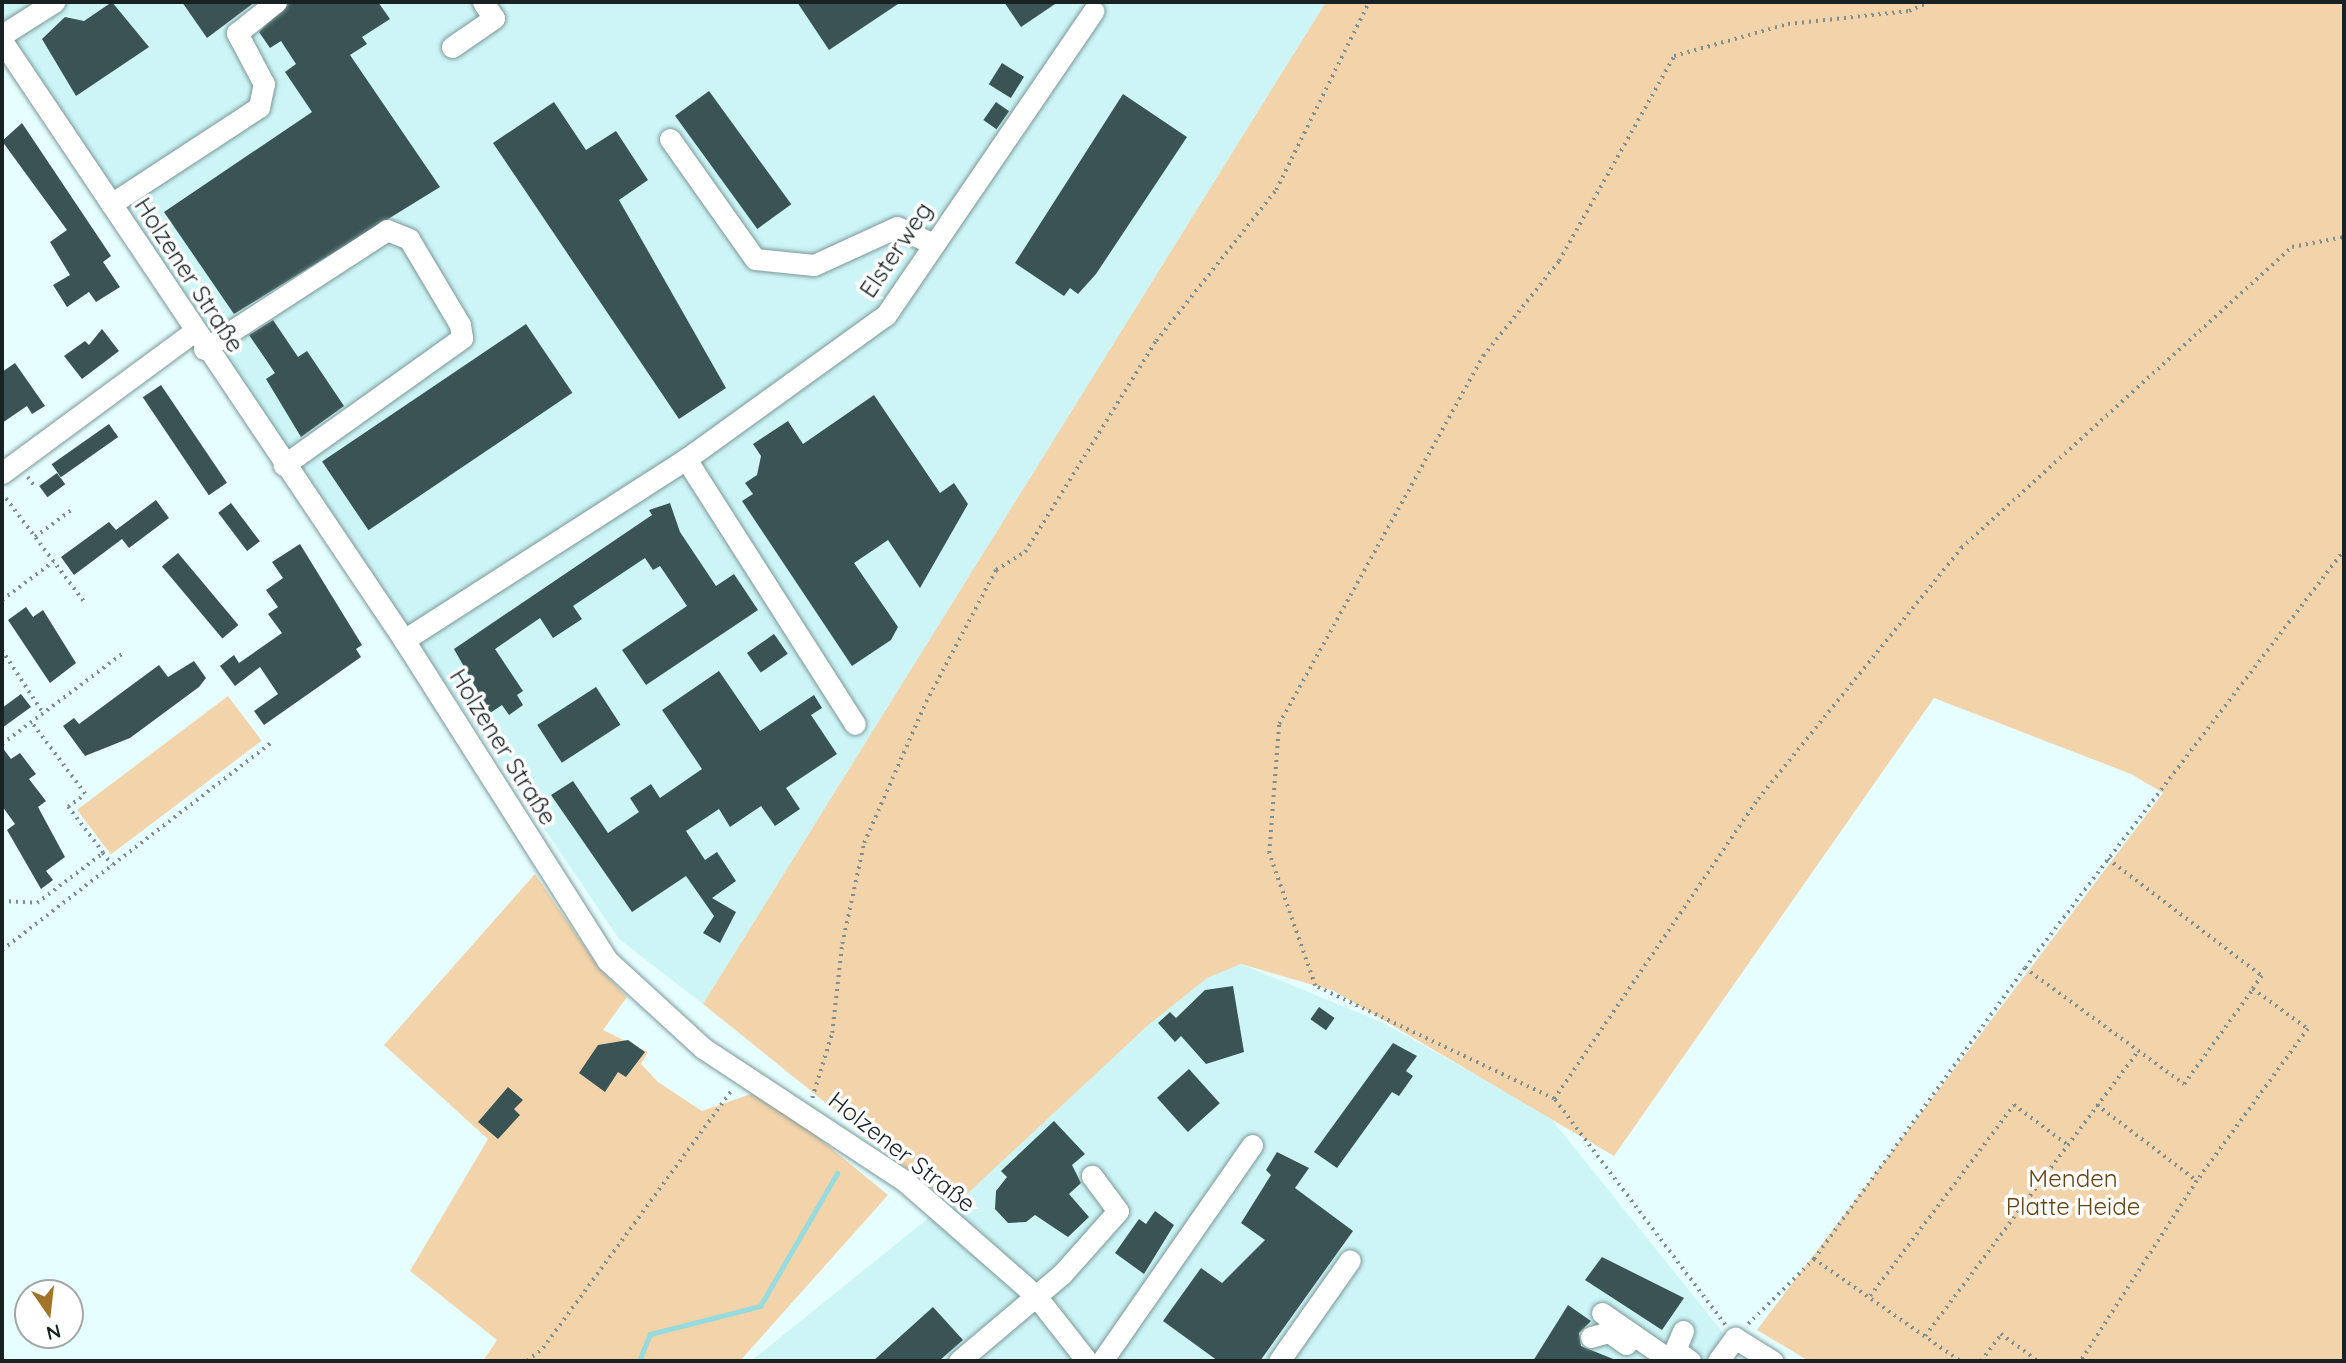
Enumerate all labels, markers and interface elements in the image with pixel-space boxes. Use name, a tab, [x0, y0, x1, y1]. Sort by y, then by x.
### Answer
street label: Holzener Straße	[128, 192, 250, 358]
street label: Elsterweg	[854, 197, 938, 303]
street label: Holzener Straße	[443, 664, 563, 830]
street label: Holzener Straße	[823, 1086, 981, 1218]
park label: Menden Platte Heide	[2006, 1165, 2140, 1221]
north arrow	[14, 1279, 84, 1349]
text: N	[44, 1319, 63, 1346]

